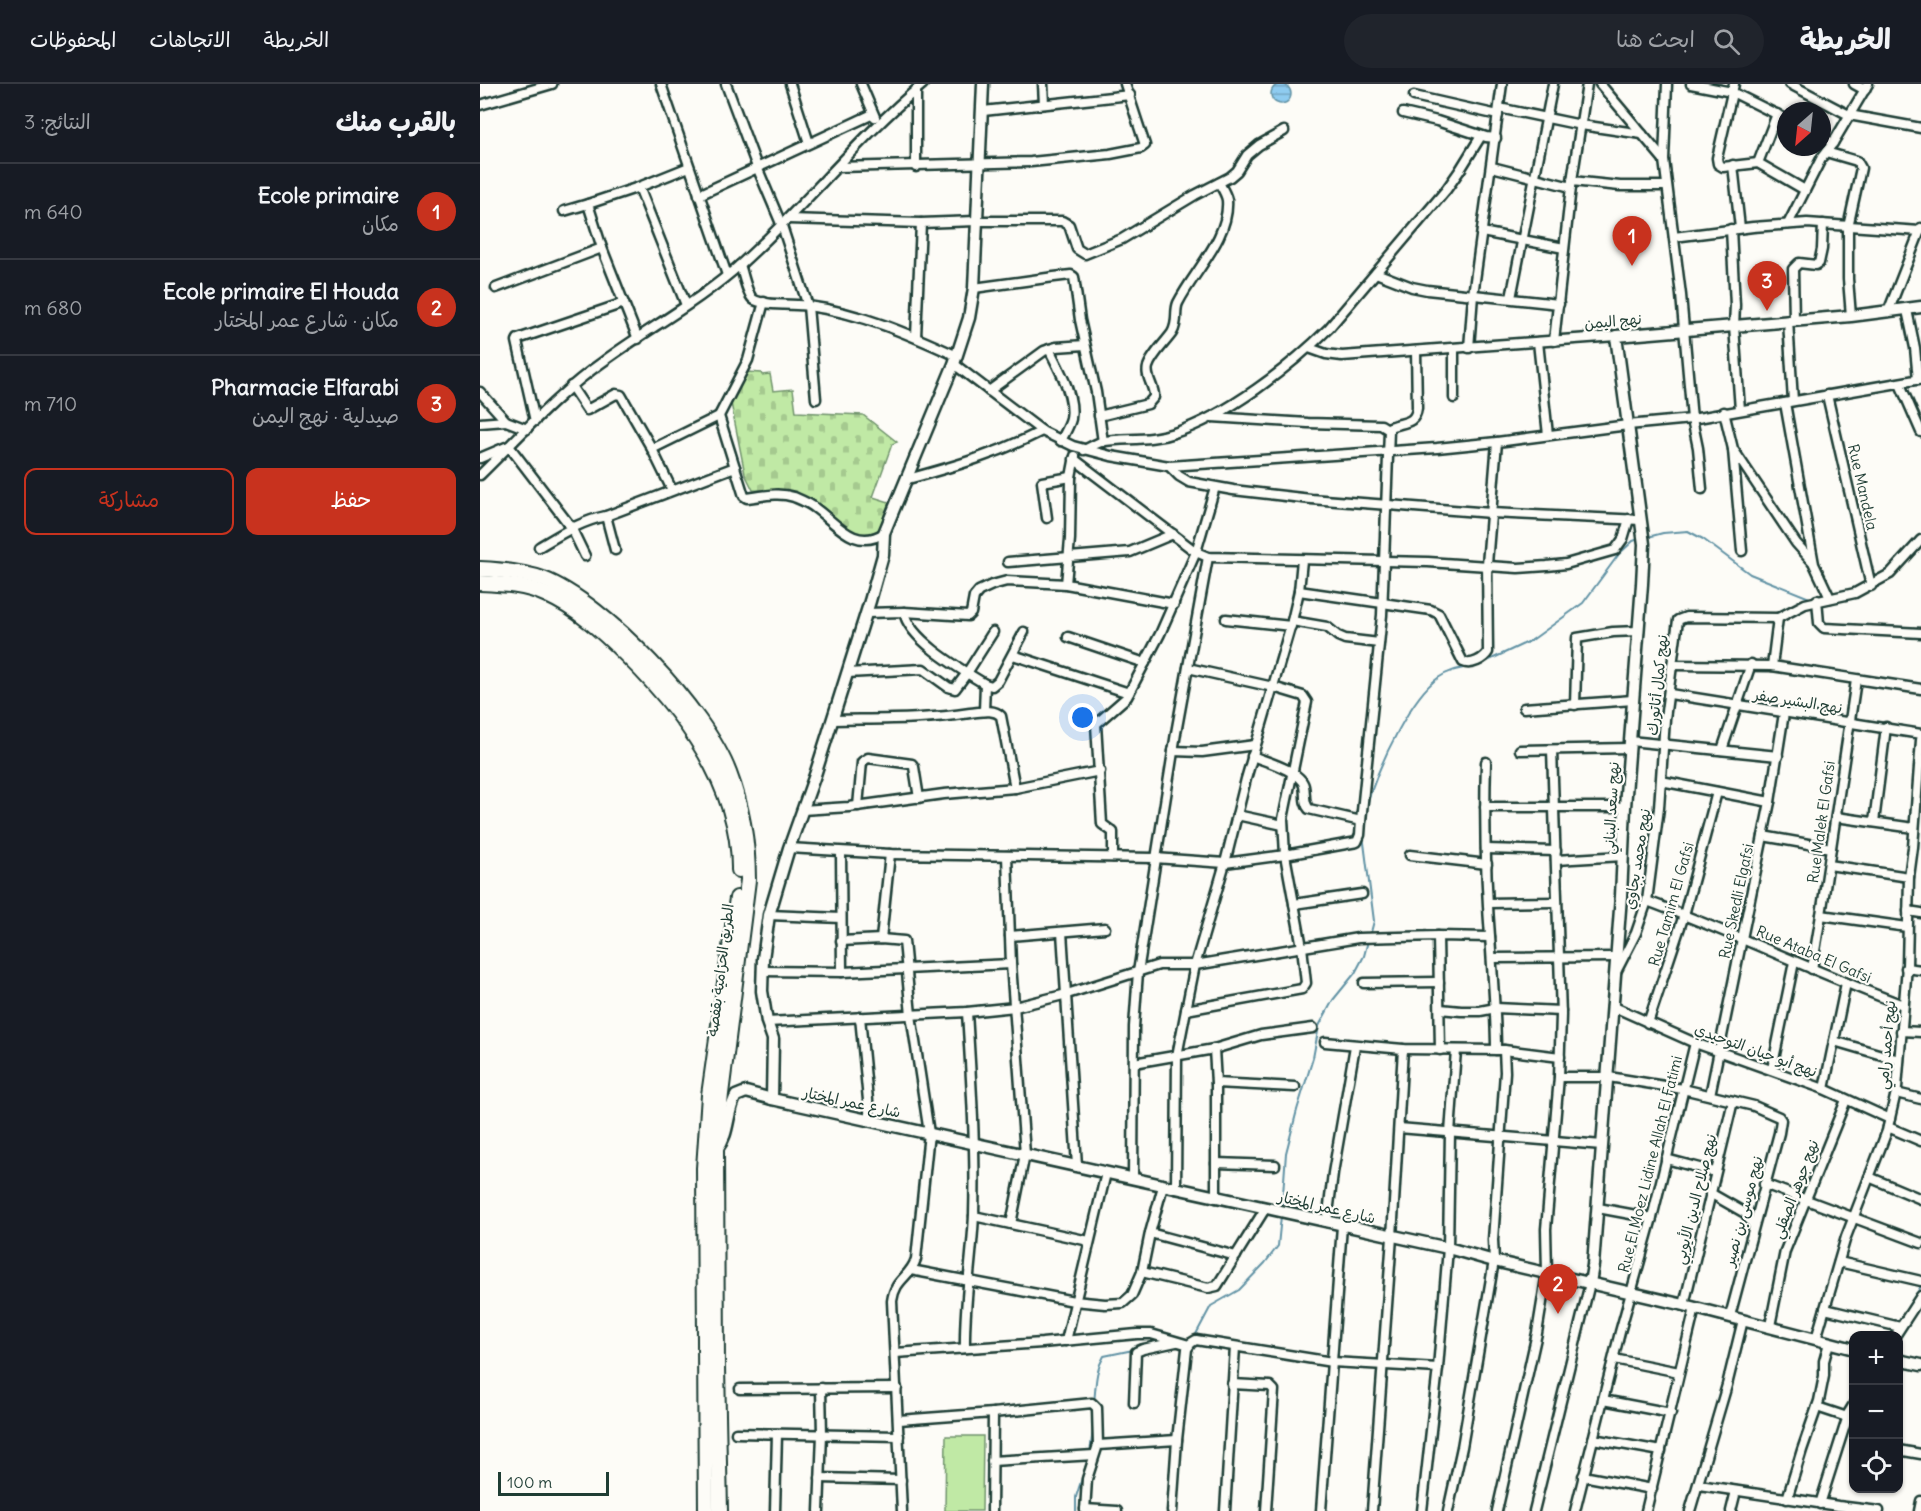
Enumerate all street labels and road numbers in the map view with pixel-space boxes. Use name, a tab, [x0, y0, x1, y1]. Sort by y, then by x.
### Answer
street label: نهج اليمن	[1584, 309, 1643, 334]
street label: Rue Mandela	[1844, 442, 1882, 532]
street label: نهج كمال أتاتورك	[1642, 634, 1673, 736]
street label: نهج البشير صفر	[1750, 684, 1844, 718]
street label: Rue Malek El Gafsi	[1803, 760, 1839, 884]
street label: نهج سعد البناني	[1599, 761, 1627, 855]
street label: نهج محمد بجاوي	[1620, 807, 1656, 911]
street label: Rue Tamim El Gafsi	[1644, 840, 1698, 968]
street label: Rue Skedli Elgafsi	[1715, 842, 1757, 960]
street label: الطريق الحزامية بقفصة	[702, 902, 738, 1038]
street label: Rue Ataba El Gafsi	[1753, 921, 1875, 987]
street label: نهج أحمد رامي	[1873, 1000, 1903, 1091]
street label: نهج أبو حيان التوحيدي	[1691, 1019, 1820, 1083]
street label: Rue El Moez Lidine Allah El Fatimi	[1614, 1053, 1686, 1275]
street label: شارع عمر المختار	[800, 1082, 903, 1123]
street label: نهج صلاح الدين الأيوبي	[1670, 1132, 1724, 1267]
street label: نهج جوهر الصقلي	[1767, 1137, 1826, 1243]
street label: نهج موسى بن نصير	[1719, 1154, 1768, 1270]
street label: شارع عمر المختار	[1275, 1186, 1378, 1228]

